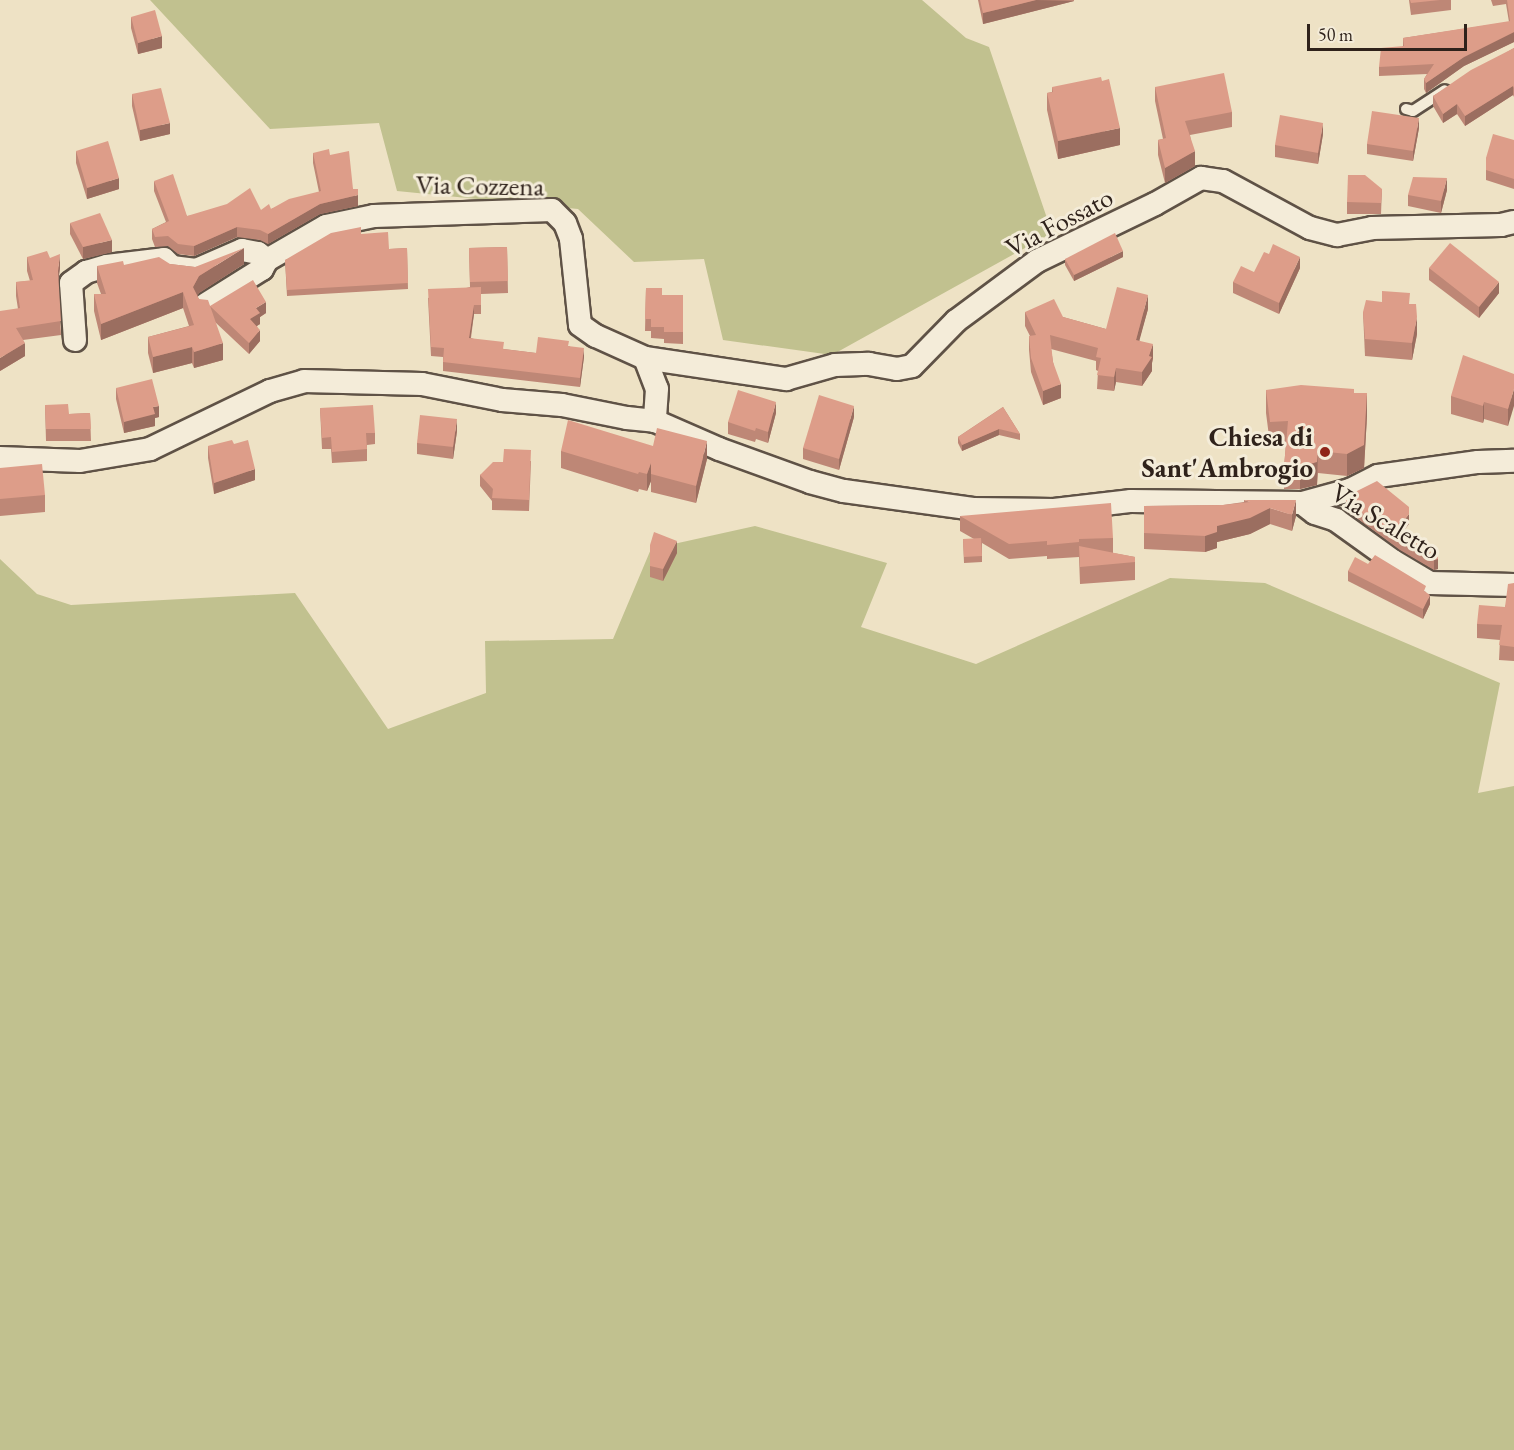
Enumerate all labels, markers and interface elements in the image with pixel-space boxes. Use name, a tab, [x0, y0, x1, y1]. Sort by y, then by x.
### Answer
scale bar	[1310, 12, 1470, 50]
text: 50 m	[1318, 23, 1353, 46]
street label: Via Cozzena	[416, 168, 544, 202]
street label: Via Fossato	[1000, 180, 1118, 264]
place label: Chiesa di Sant'Ambrogio	[1141, 420, 1313, 483]
marker: Chiesa di Sant'Ambrogio	[1318, 445, 1332, 459]
street label: Via Scaletto	[1326, 476, 1446, 566]

